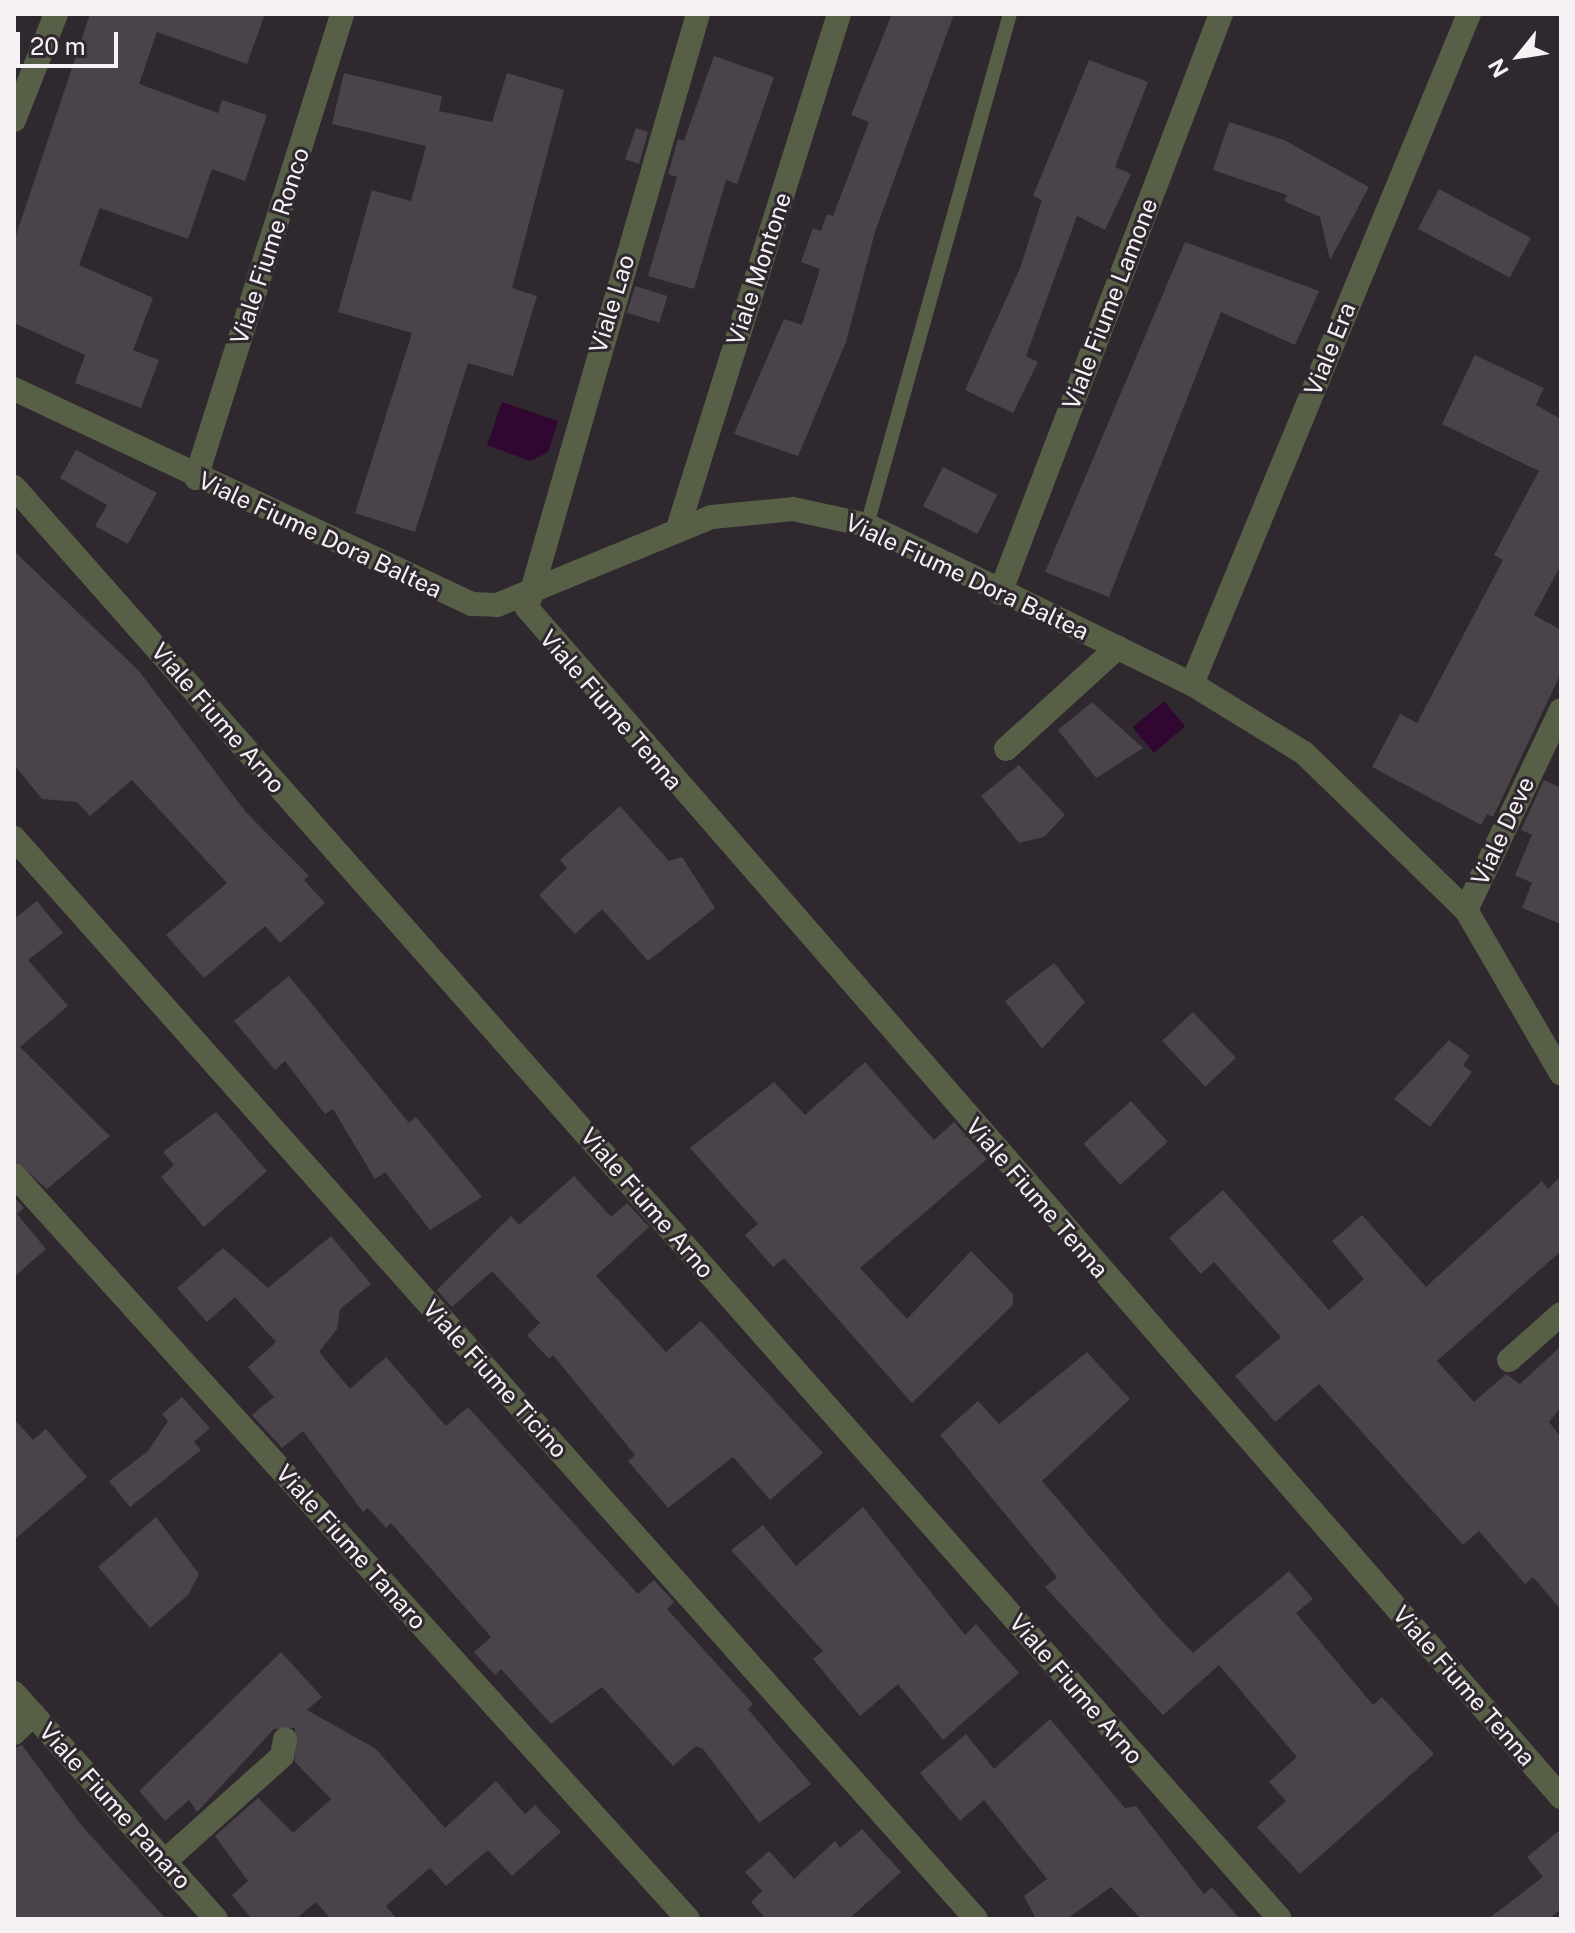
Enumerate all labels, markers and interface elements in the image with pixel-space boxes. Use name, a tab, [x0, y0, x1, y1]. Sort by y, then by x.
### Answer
scale bar	[20, 16, 122, 66]
north arrow	[1479, 16, 1559, 96]
text: 20 m	[30, 32, 86, 60]
text: N	[1483, 54, 1514, 82]
street label: Viale Fiume Ronco	[225, 144, 315, 348]
street label: Viale Montone	[721, 189, 797, 349]
street label: Viale Fiume Lamone	[1056, 194, 1164, 414]
street label: Viale Lao	[583, 251, 641, 357]
street label: Viale Era	[1298, 298, 1362, 400]
street label: Viale Fiume Dora Baltea	[194, 466, 446, 604]
street label: Viale Fiume Dora Baltea	[841, 508, 1093, 646]
street label: Viale Fiume Tenna	[534, 624, 688, 796]
street label: Viale Fiume Arno	[145, 637, 291, 799]
street label: Viale Deve	[1465, 772, 1541, 890]
street label: Viale Fiume Tenna	[960, 1112, 1114, 1284]
street label: Viale Fiume Arno	[574, 1122, 720, 1284]
street label: Viale Fiume Ticino	[417, 1294, 573, 1464]
street label: Viale Fiume Tanaro	[269, 1459, 433, 1635]
street label: Viale Fiume Tenna	[1387, 1600, 1541, 1772]
street label: Viale Fiume Arno	[1003, 1608, 1149, 1770]
street label: Viale Fiume Panaro	[33, 1717, 197, 1895]

